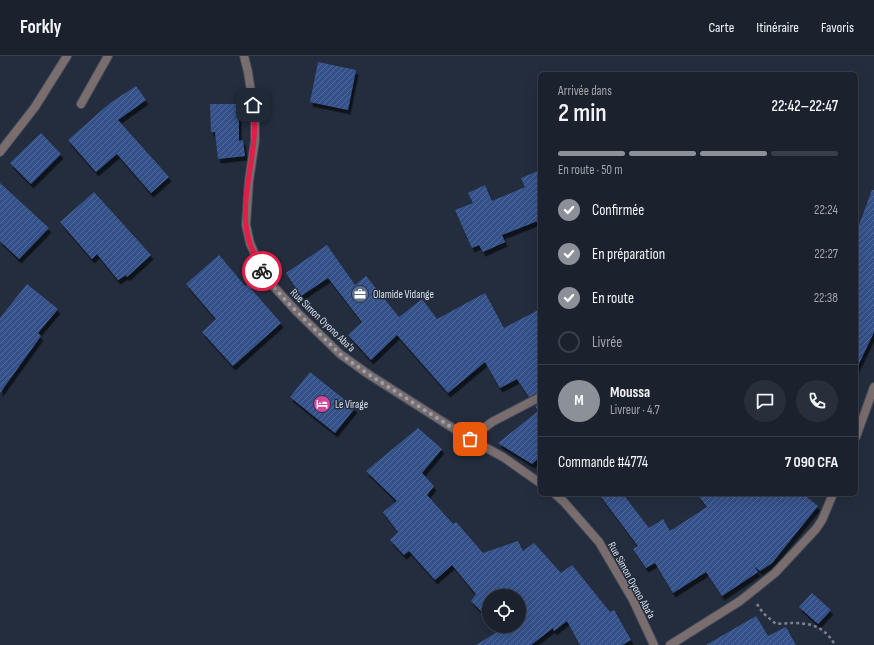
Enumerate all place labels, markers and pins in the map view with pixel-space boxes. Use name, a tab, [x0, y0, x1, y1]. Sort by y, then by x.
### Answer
pin	[236, 88, 270, 122]
office icon: Olamide Vidange	[350, 284, 370, 304]
place label: Olamide Vidange	[373, 288, 434, 301]
hotel icon: Le Virage	[312, 394, 332, 414]
place label: Le Virage	[335, 398, 368, 411]
pin	[453, 422, 487, 456]

